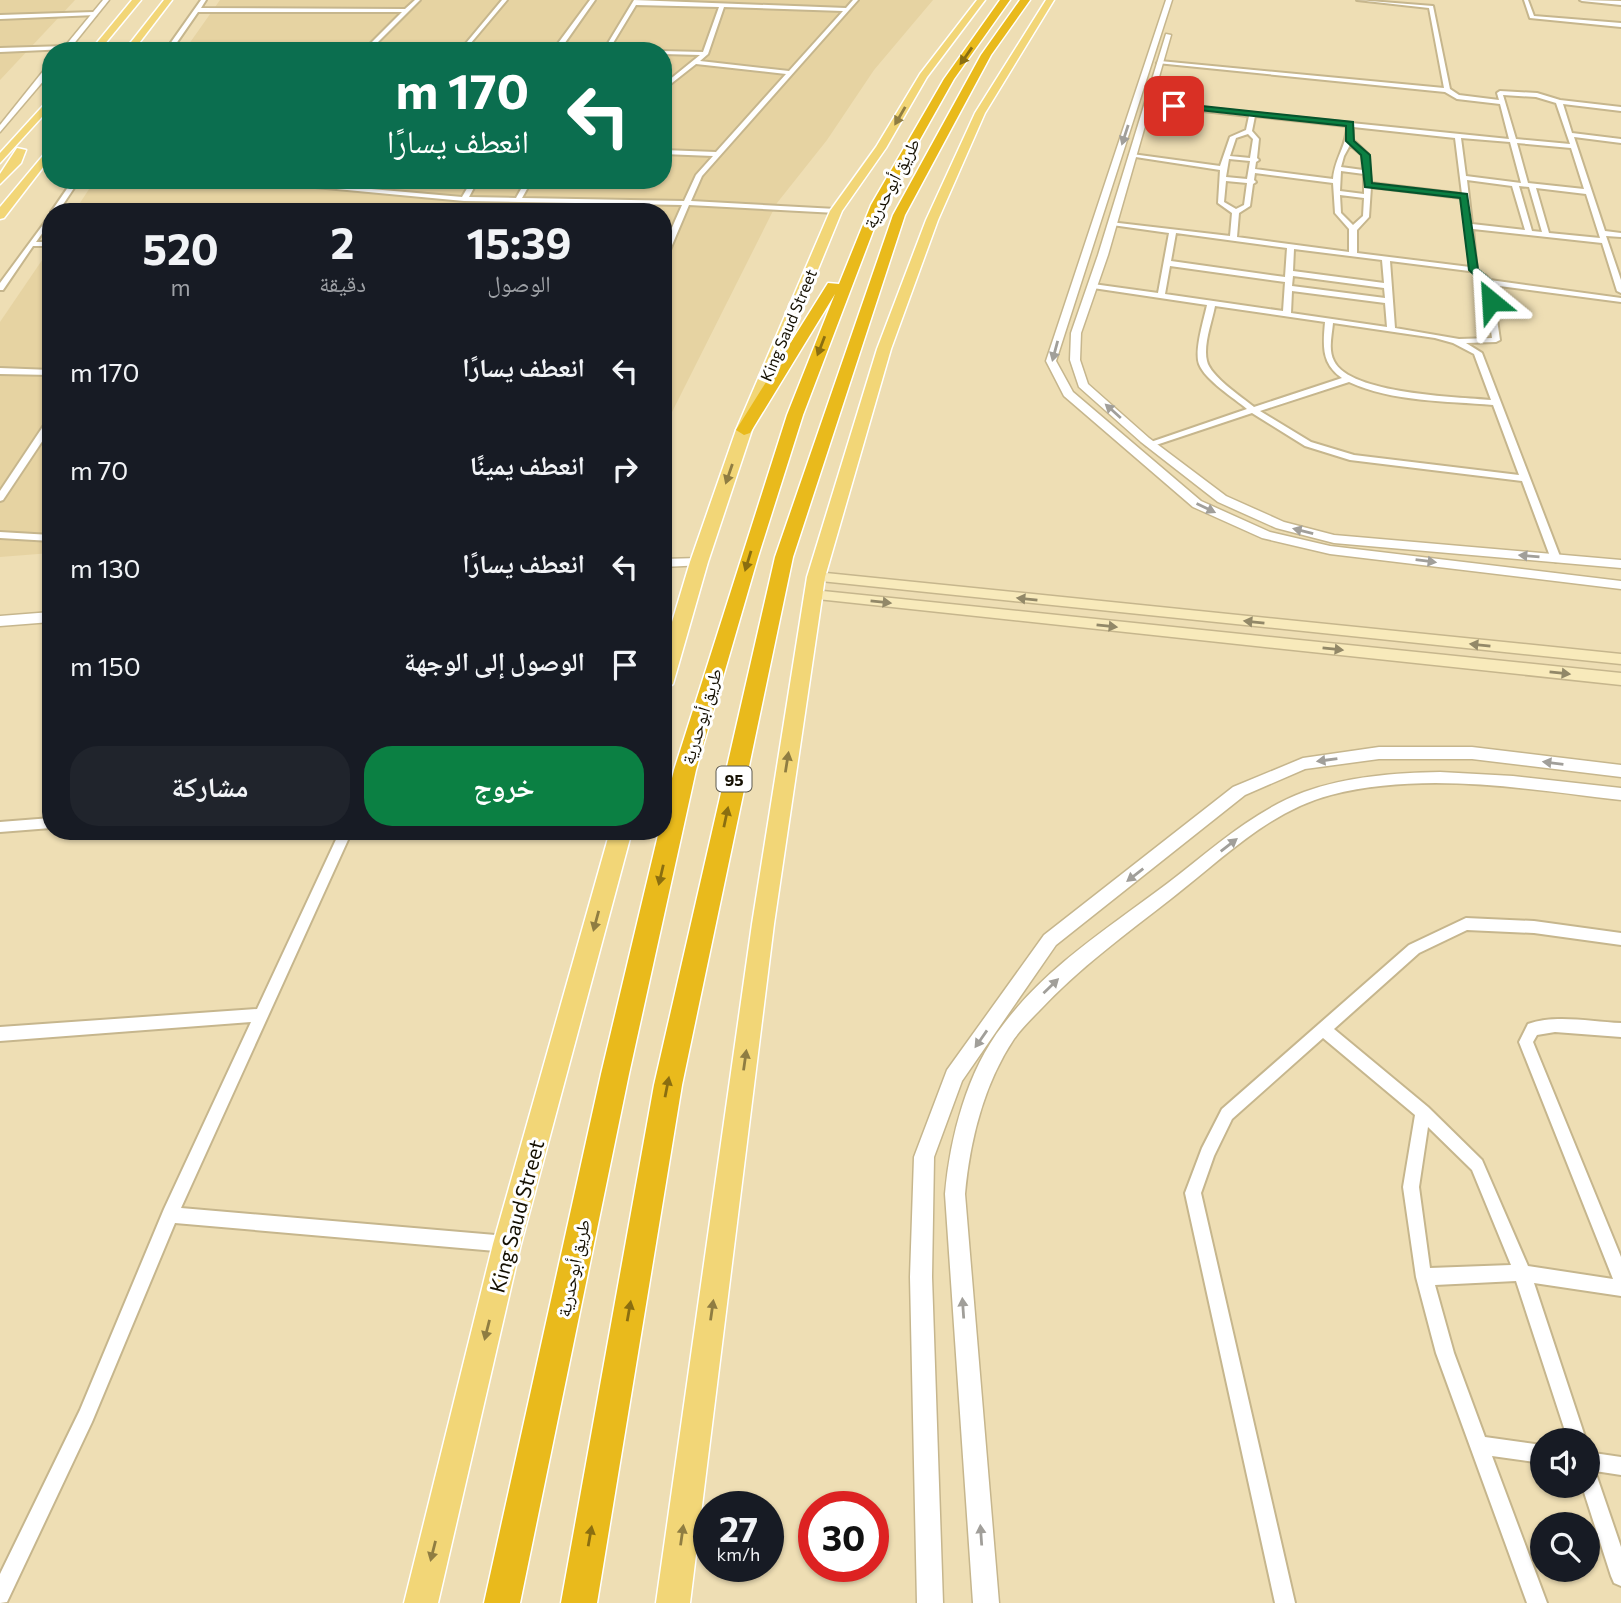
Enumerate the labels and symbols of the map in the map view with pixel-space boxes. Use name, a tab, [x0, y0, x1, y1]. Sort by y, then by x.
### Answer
one-way arrow	[959, 47, 973, 65]
pin	[1144, 76, 1204, 136]
one-way arrow	[894, 106, 906, 126]
one-way arrow	[1119, 124, 1129, 145]
street label: طريق أبوحدرية	[858, 134, 925, 232]
position arrow	[1454, 264, 1528, 338]
street label: King Saud Street	[756, 266, 820, 384]
one-way arrow	[815, 335, 826, 356]
one-way arrow	[1049, 340, 1060, 362]
one-way arrow	[1104, 403, 1122, 419]
one-way arrow	[723, 464, 734, 485]
one-way arrow	[1196, 503, 1217, 514]
one-way arrow	[1292, 525, 1314, 536]
one-way arrow	[1517, 550, 1539, 561]
one-way arrow	[742, 551, 753, 572]
one-way arrow	[1415, 556, 1437, 567]
one-way arrow	[1016, 593, 1038, 604]
one-way arrow	[870, 597, 892, 608]
one-way arrow	[1242, 616, 1264, 627]
one-way arrow	[1096, 621, 1118, 632]
one-way arrow	[1469, 639, 1491, 650]
one-way arrow	[1322, 644, 1344, 655]
street label: طريق أبوحدرية	[676, 665, 727, 767]
one-way arrow	[1549, 668, 1571, 679]
one-way arrow	[782, 751, 793, 773]
one-way arrow	[1316, 755, 1338, 766]
one-way arrow	[1542, 757, 1564, 768]
road number: 95	[716, 766, 752, 792]
one-way arrow	[720, 806, 731, 828]
one-way arrow	[1220, 838, 1238, 853]
one-way arrow	[655, 864, 666, 886]
one-way arrow	[1126, 867, 1144, 882]
one-way arrow	[591, 910, 601, 931]
one-way arrow	[1042, 978, 1059, 994]
one-way arrow	[975, 1029, 988, 1048]
one-way arrow	[739, 1049, 750, 1071]
one-way arrow	[662, 1076, 673, 1098]
street label: King Saud Street	[484, 1137, 548, 1295]
street label: طريق أبوحدرية	[552, 1217, 595, 1319]
one-way arrow	[957, 1297, 968, 1319]
one-way arrow	[706, 1299, 717, 1321]
one-way arrow	[624, 1300, 635, 1322]
one-way arrow	[481, 1319, 492, 1341]
speed limit sign: 30	[798, 1491, 889, 1582]
one-way arrow	[677, 1524, 688, 1546]
one-way arrow	[975, 1524, 986, 1546]
one-way arrow	[585, 1525, 596, 1547]
one-way arrow	[427, 1540, 438, 1562]

